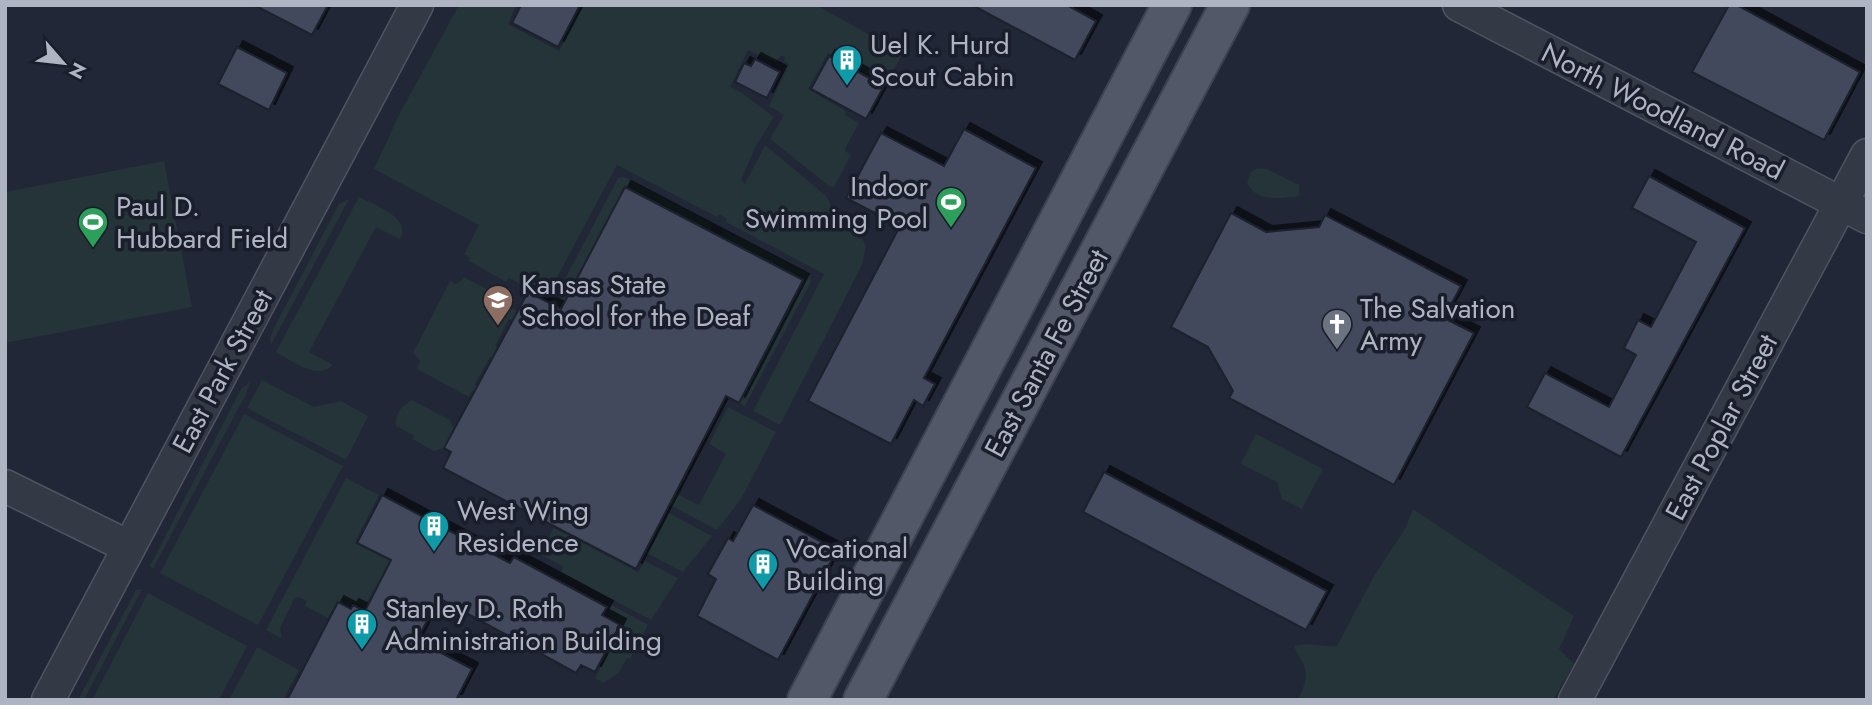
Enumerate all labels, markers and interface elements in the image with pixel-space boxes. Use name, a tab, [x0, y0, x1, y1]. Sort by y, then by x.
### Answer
place label: Uel K. Hurd Scout Cabin	[870, 24, 1014, 97]
north arrow	[28, 28, 98, 98]
street label: North Woodland Road	[1534, 32, 1791, 190]
building icon: Uel K. Hurd Scout Cabin	[830, 43, 864, 87]
text: N	[62, 58, 93, 84]
place label: Indoor Swimming Pool	[745, 166, 928, 239]
sports icon: Indoor Swimming Pool	[934, 185, 968, 229]
place label: Paul D. Hubbard Field	[116, 186, 288, 259]
sports icon: Paul D. Hubbard Field	[76, 205, 110, 249]
street label: East Santa Fe Street	[974, 242, 1119, 464]
place label: Kansas State School for the Deaf	[521, 264, 751, 337]
street label: East Park Street	[162, 282, 283, 460]
school or university icon: Kansas State School for the Deaf	[481, 283, 515, 327]
place label: The Salvation Army	[1360, 288, 1516, 361]
church icon: The Salvation Army	[1320, 307, 1354, 351]
street label: East Poplar Street	[1655, 327, 1788, 528]
place label: West Wing Residence	[457, 490, 589, 563]
building icon: West Wing Residence	[417, 509, 451, 553]
place label: Vocational Building	[786, 528, 908, 601]
building icon: Vocational Building	[746, 547, 780, 591]
place label: Stanley D. Roth Administration Building	[385, 588, 662, 661]
building icon: Stanley D. Roth Administration Building	[345, 607, 379, 651]

